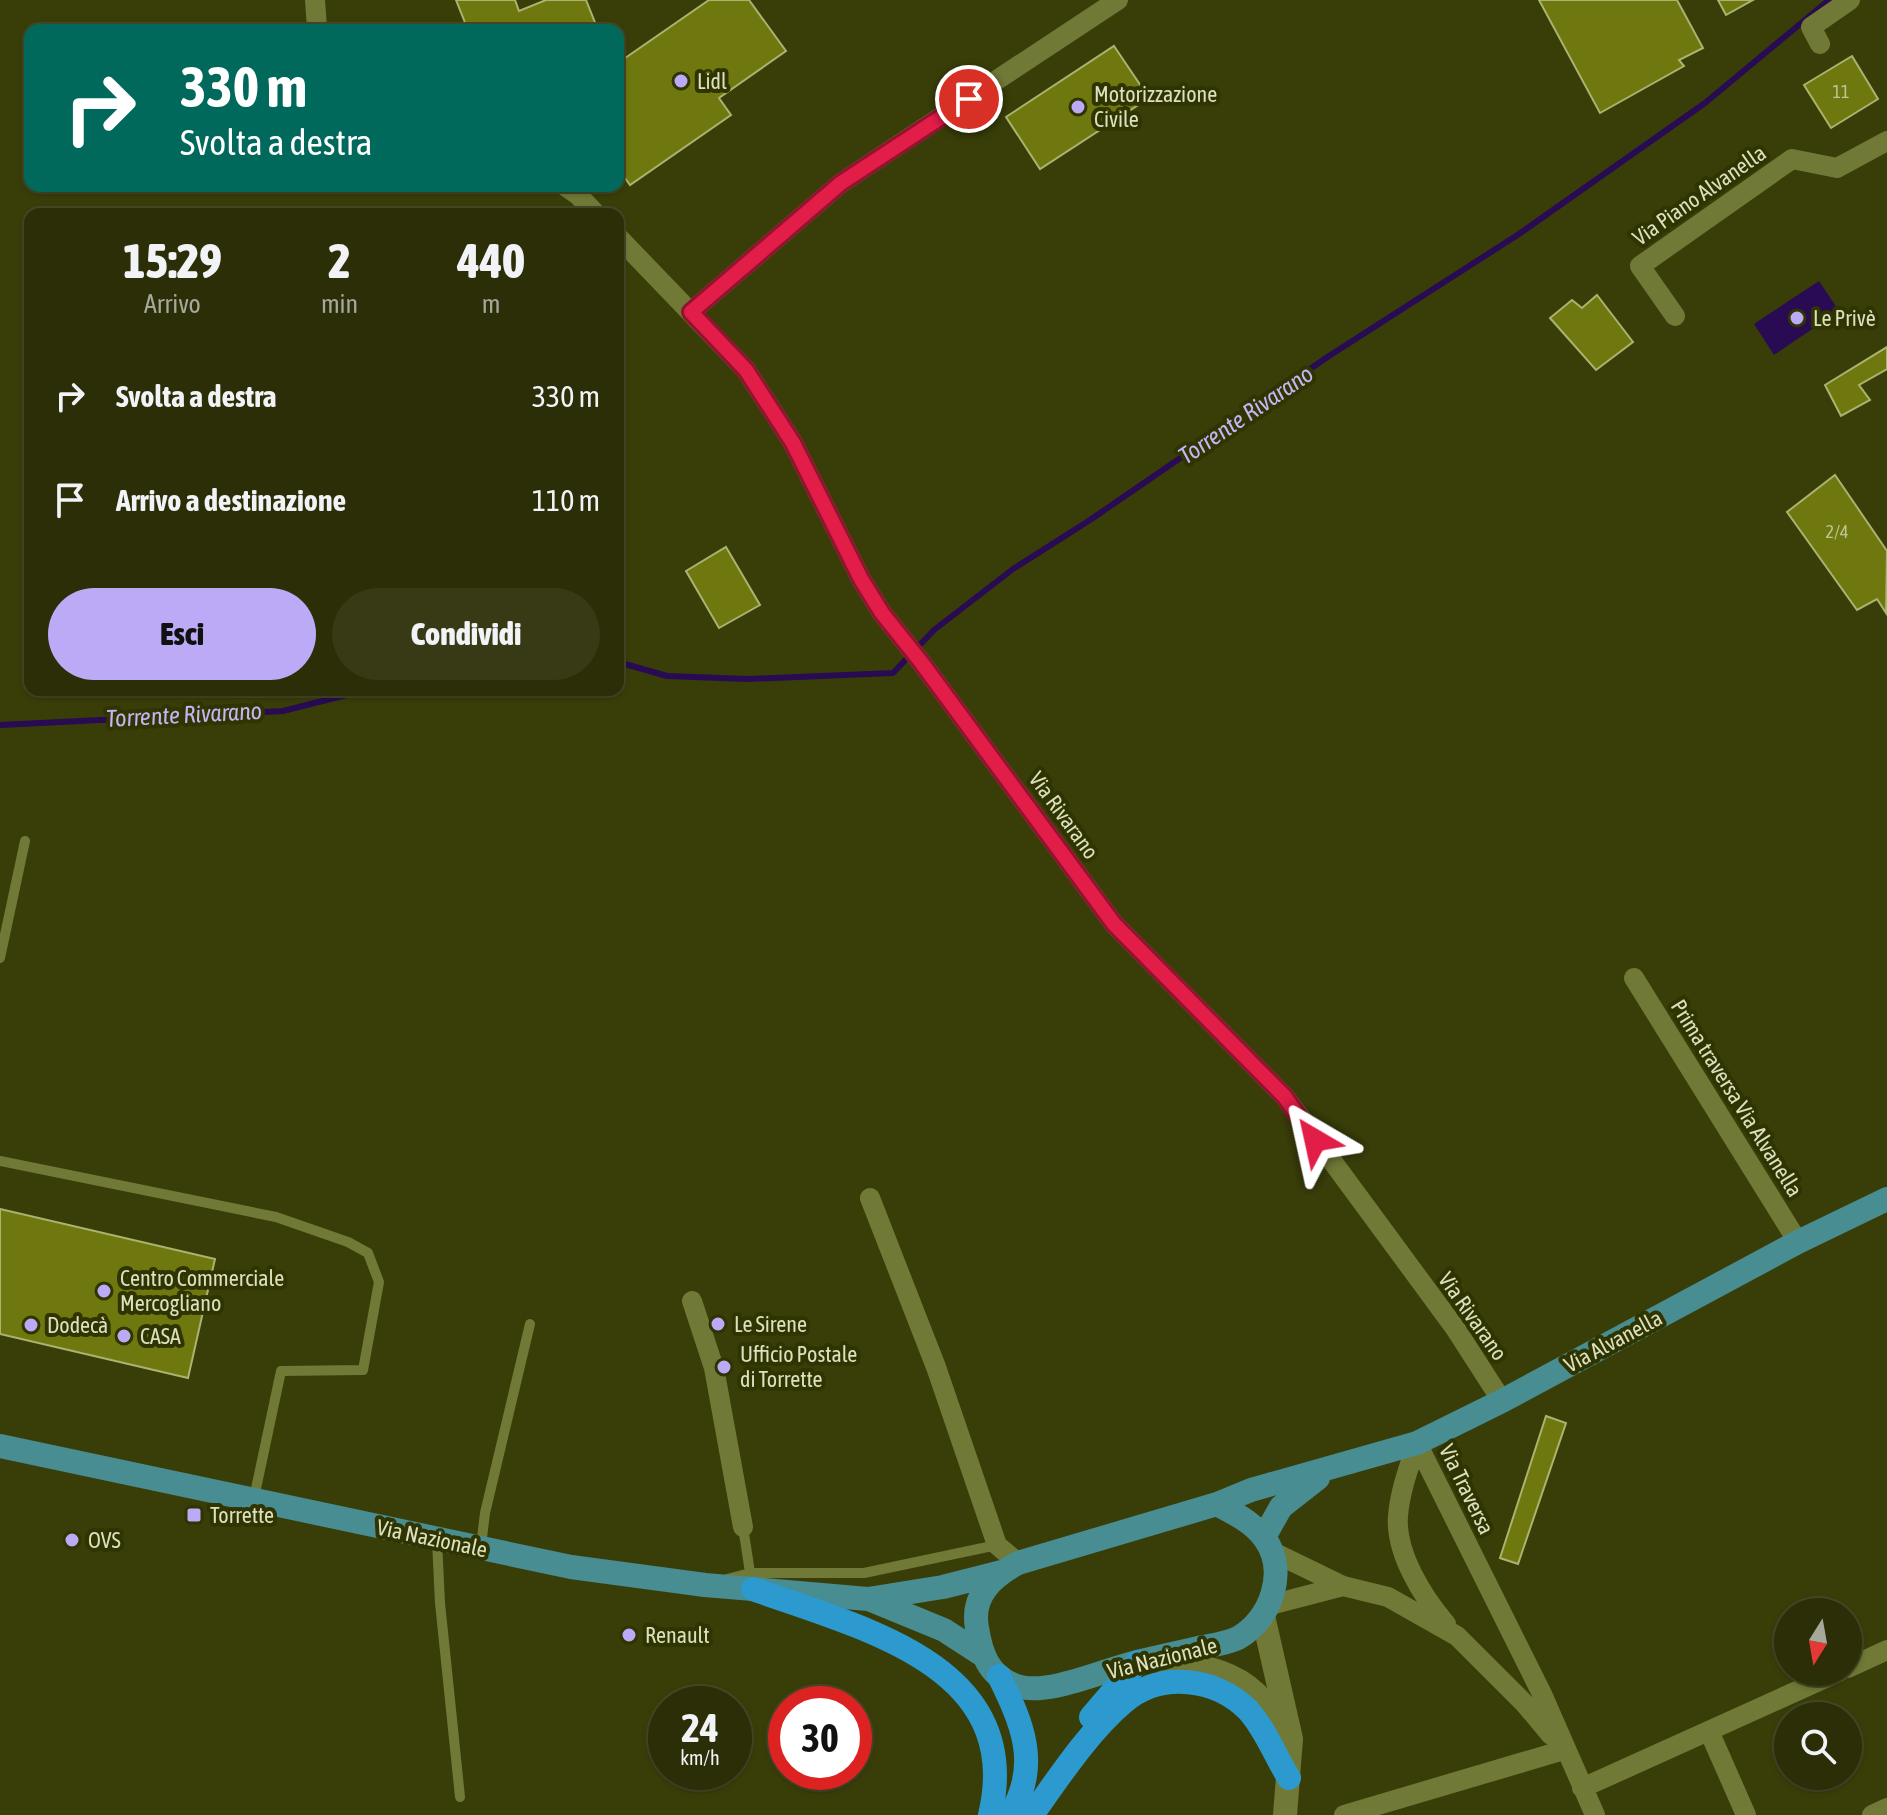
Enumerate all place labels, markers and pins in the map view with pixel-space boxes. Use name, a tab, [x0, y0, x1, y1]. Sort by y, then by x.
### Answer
pin	[935, 65, 1003, 133]
place label: Lidl	[697, 68, 727, 94]
marker: Lidl	[672, 72, 690, 90]
place label: Motorizzazione Civile	[1094, 81, 1217, 132]
marker: Motorizzazione Civile	[1069, 98, 1087, 116]
place label: Le Privè	[1813, 305, 1876, 331]
marker: Le Privè	[1788, 309, 1806, 327]
place label: Centro Commerciale Mercogliano	[120, 1265, 284, 1316]
marker: Centro Commerciale Mercogliano	[95, 1282, 113, 1300]
place label: Le Sirene	[734, 1311, 807, 1337]
place label: Dodecà	[47, 1312, 108, 1338]
marker: Le Sirene	[709, 1315, 727, 1333]
marker: Dodecà	[22, 1316, 40, 1334]
place label: CASA	[140, 1323, 181, 1349]
marker: CASA	[115, 1327, 133, 1345]
place label: Ufficio Postale di Torrette	[740, 1341, 857, 1392]
marker: Ufficio Postale di Torrette	[715, 1358, 733, 1376]
place label: Torrette	[210, 1502, 274, 1528]
marker: Torrette	[185, 1506, 203, 1524]
place label: OVS	[88, 1527, 121, 1553]
marker: OVS	[63, 1531, 81, 1549]
place label: Renault	[645, 1622, 710, 1648]
marker: Renault	[620, 1626, 638, 1644]

